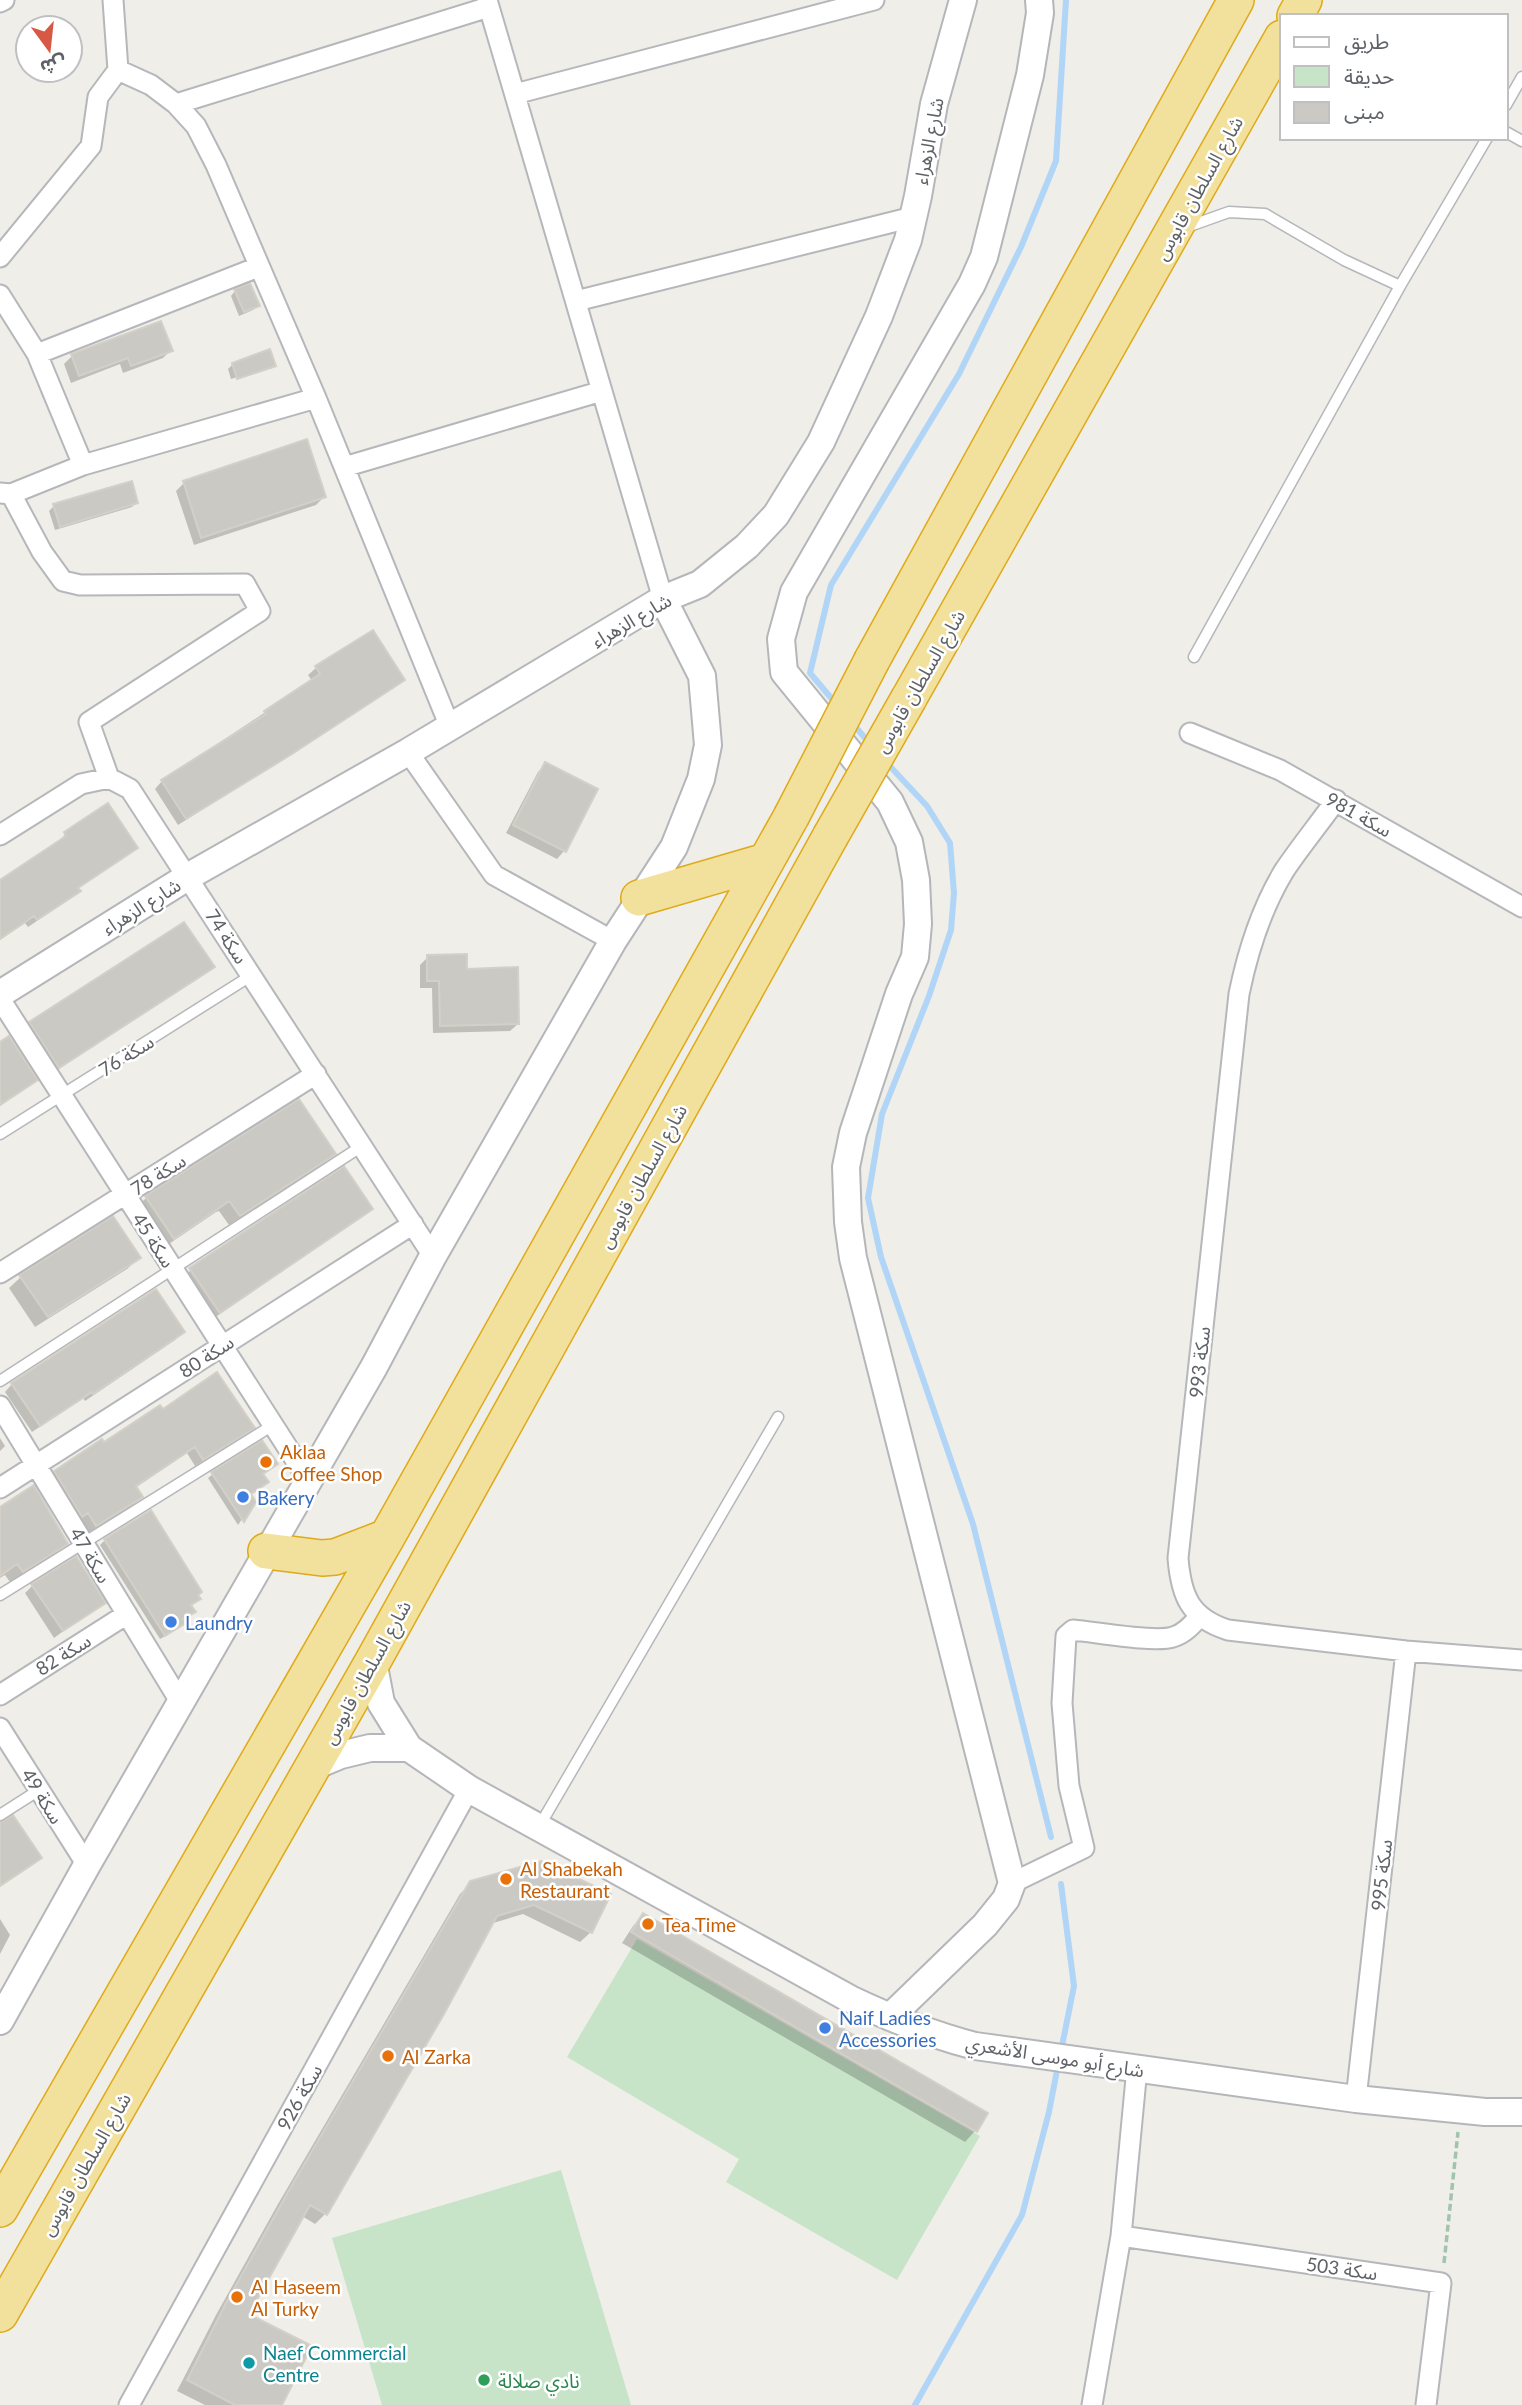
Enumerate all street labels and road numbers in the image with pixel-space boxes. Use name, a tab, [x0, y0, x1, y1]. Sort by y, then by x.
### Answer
street label: شارع الزهراء	[908, 95, 951, 187]
street label: شارع السلطان قابوس	[1149, 112, 1250, 266]
street label: شارع الزهراء	[587, 588, 677, 655]
street label: شارع السلطان قابوس	[869, 605, 972, 758]
street label: سكة 981	[1322, 787, 1396, 841]
street label: شارع الزهراء	[97, 873, 186, 942]
street label: سكة 74	[201, 904, 253, 968]
street label: سكة 76	[94, 1029, 158, 1081]
street label: شارع السلطان قابوس	[593, 1100, 694, 1254]
street label: سكة 78	[126, 1148, 190, 1200]
street label: سكة 45	[128, 1208, 180, 1272]
street label: سكة 993	[1184, 1325, 1214, 1399]
street label: سكة 80	[174, 1330, 238, 1382]
street label: سكة 47	[66, 1523, 116, 1587]
street label: شارع السلطان قابوس	[317, 1596, 418, 1750]
street label: سكة 82	[31, 1628, 95, 1680]
street label: سكة 49	[17, 1764, 69, 1828]
street label: سكة 995	[1366, 1838, 1396, 1912]
street label: شارع أبو موسى الأشعري	[963, 2031, 1146, 2086]
street label: سكة 926	[272, 2060, 326, 2134]
street label: شارع السلطان قابوس	[35, 2088, 138, 2241]
street label: سكة 503	[1305, 2252, 1379, 2284]

